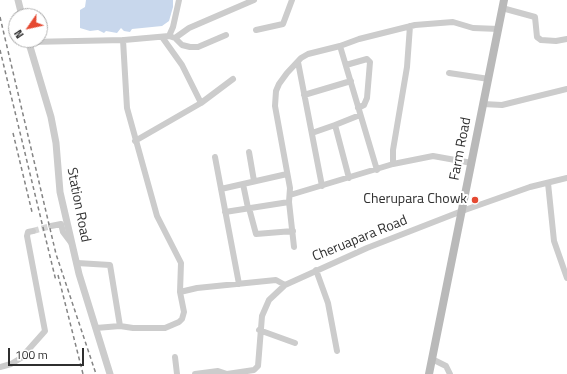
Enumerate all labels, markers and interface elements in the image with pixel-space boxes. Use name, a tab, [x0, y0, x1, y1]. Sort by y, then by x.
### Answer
north arrow	[8, 8, 48, 48]
text: N	[10, 27, 28, 42]
street label: Farm Road	[447, 116, 475, 182]
street label: Station Road	[63, 166, 93, 244]
place label: Cherupara Chowk	[363, 192, 467, 208]
marker: Cherupara Chowk	[470, 195, 480, 205]
street label: Cheruapara Road	[310, 212, 410, 266]
scale bar	[10, 340, 86, 366]
text: 100 m	[15, 345, 48, 364]

